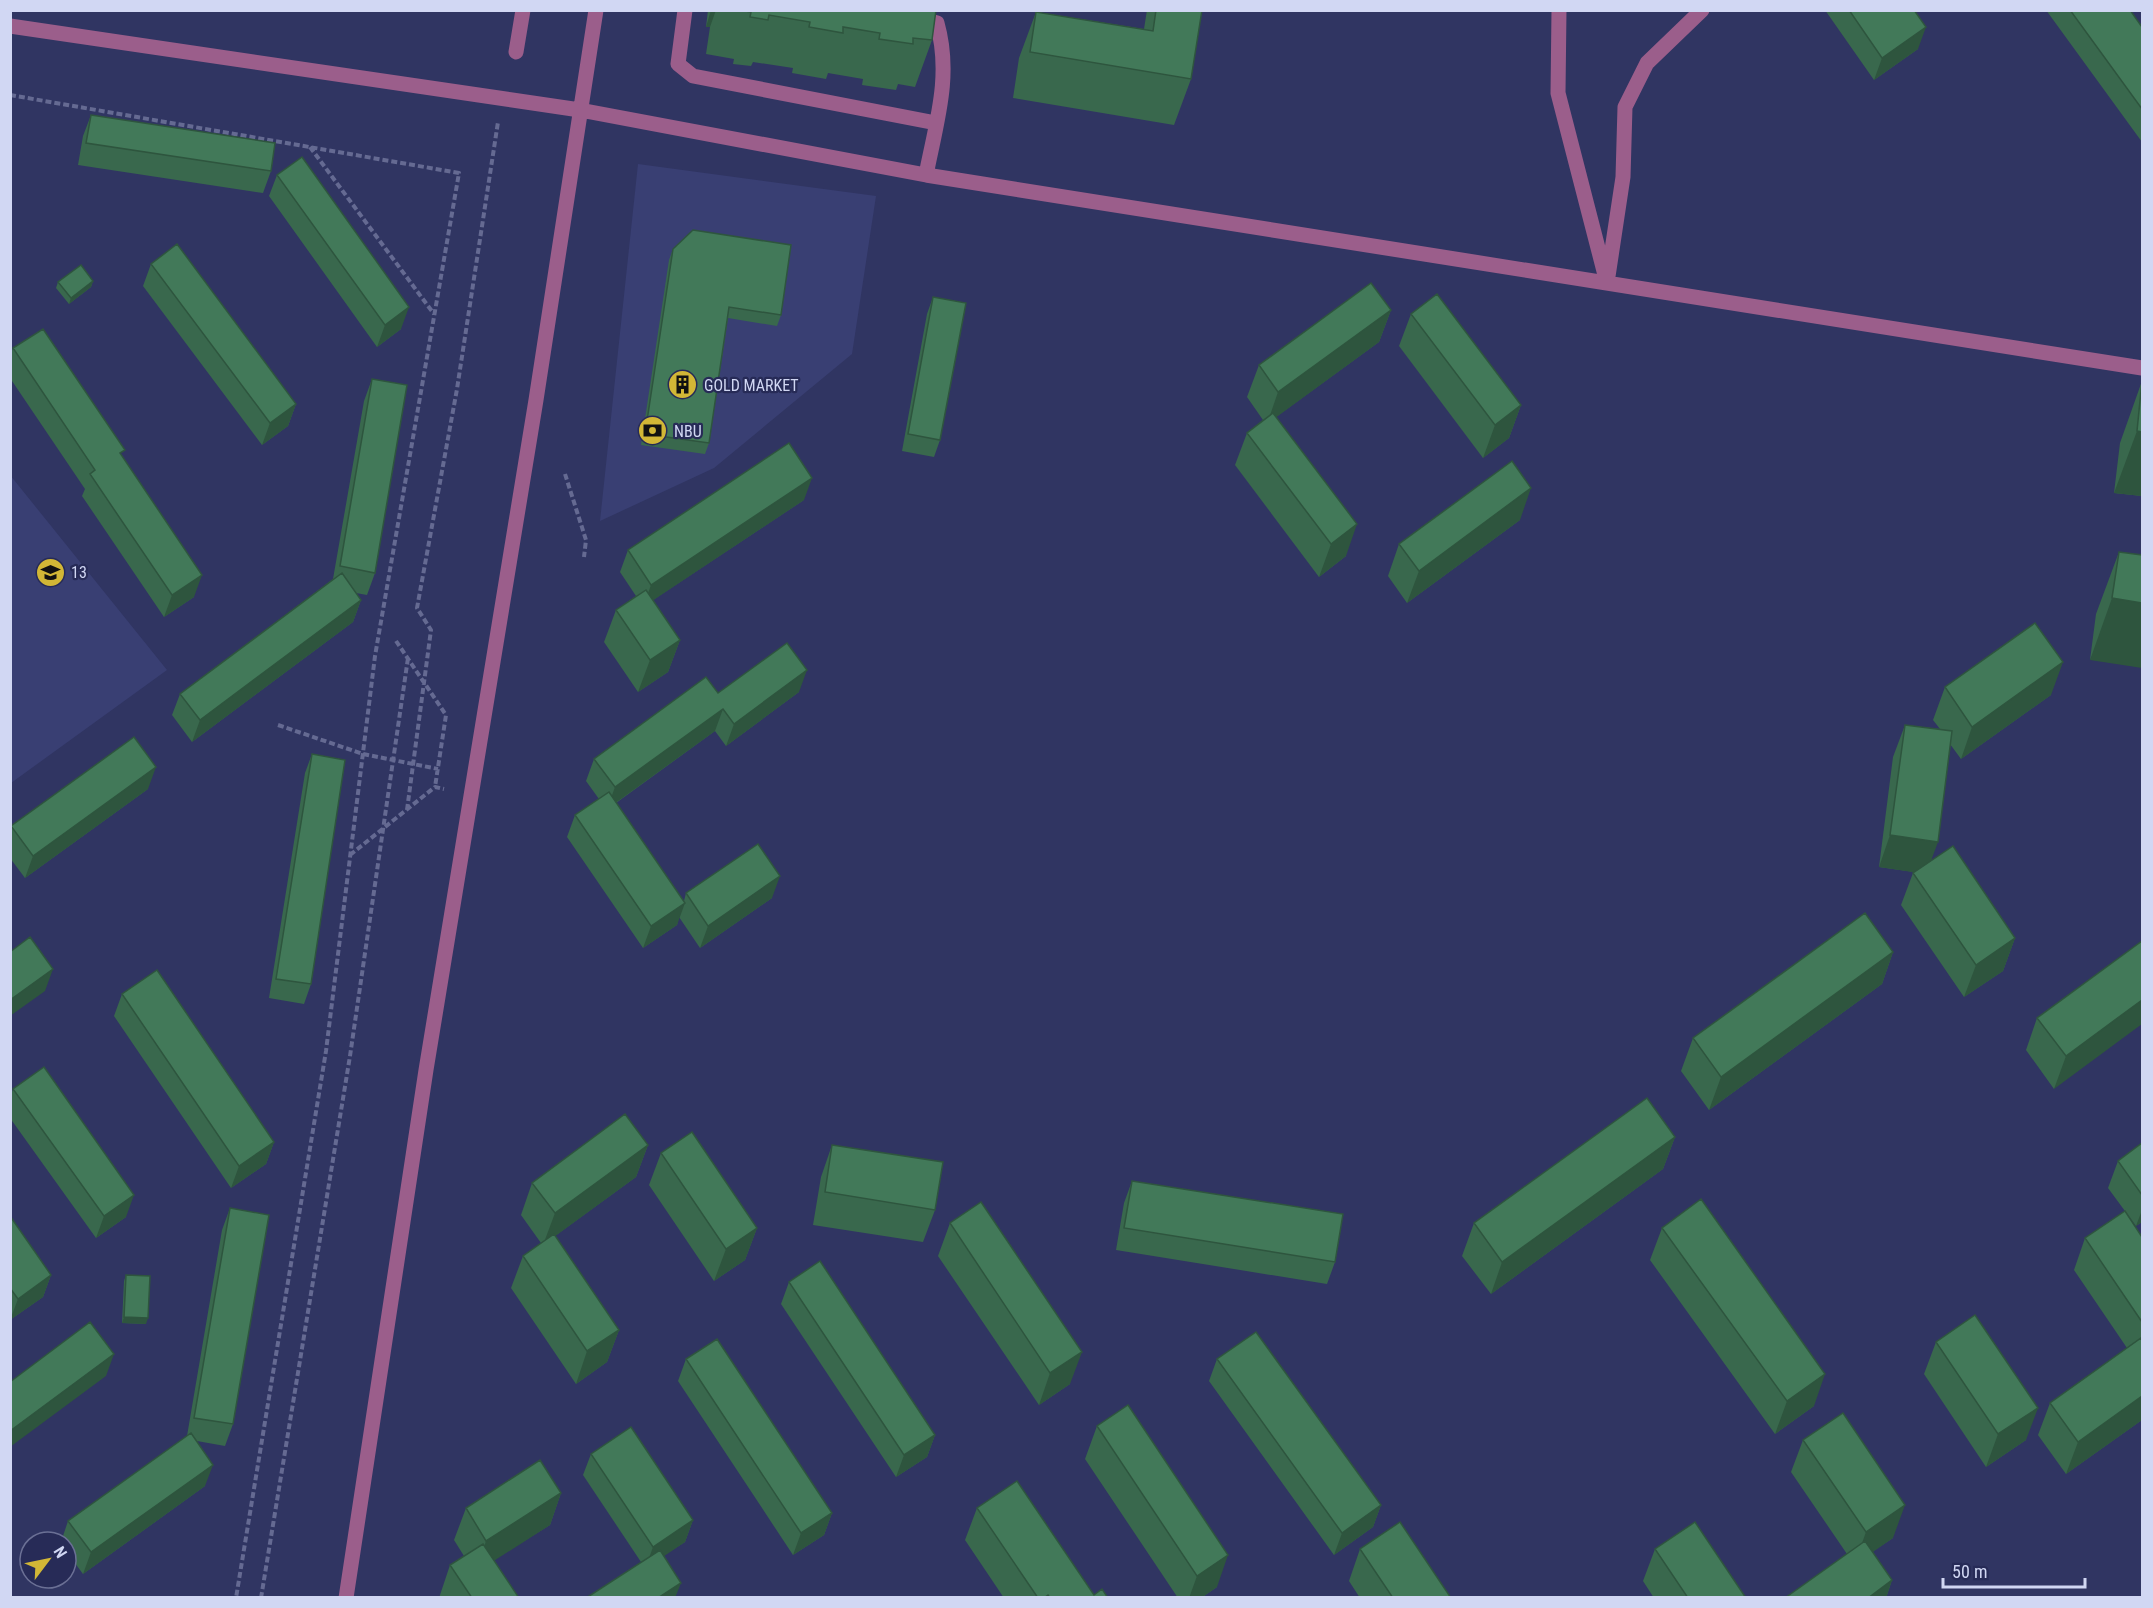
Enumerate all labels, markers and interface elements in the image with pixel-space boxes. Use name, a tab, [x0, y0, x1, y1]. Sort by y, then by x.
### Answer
building icon: GOLD MARKET	[667, 369, 699, 401]
place label: GOLD MARKET	[704, 376, 799, 395]
bank icon: NBU	[637, 415, 669, 447]
place label: NBU	[674, 422, 702, 441]
school or university icon: 13	[34, 556, 66, 588]
place label: 13	[71, 563, 87, 582]
north arrow	[18, 1530, 78, 1590]
text: N	[50, 1543, 71, 1562]
scale bar	[1943, 1551, 2086, 1589]
text: 50 m	[1952, 1561, 1987, 1582]

